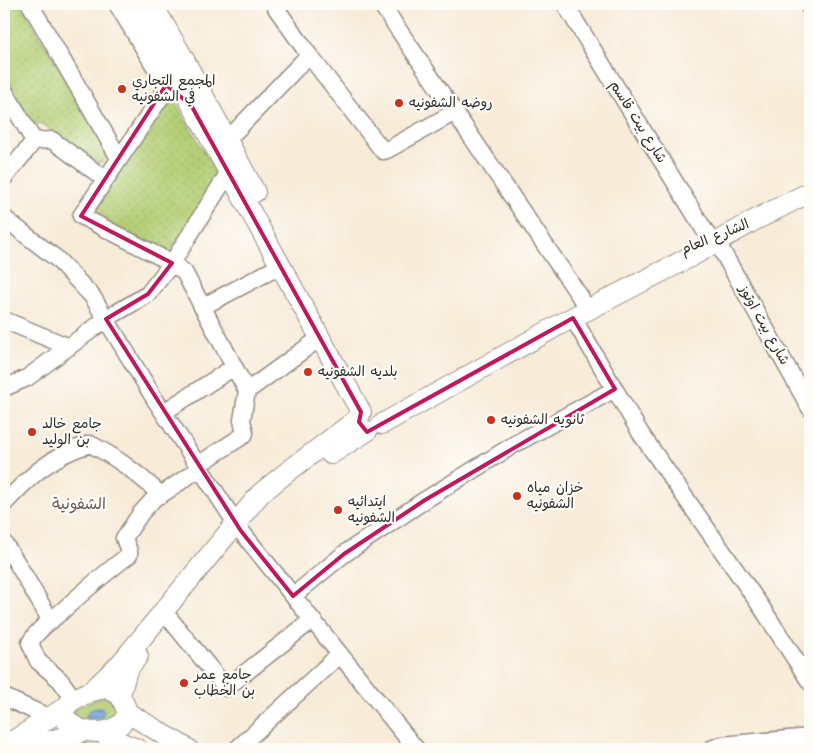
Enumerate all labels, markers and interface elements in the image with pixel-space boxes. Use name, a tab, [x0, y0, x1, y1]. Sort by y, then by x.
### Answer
place label: المجمع التجاري في الشفونيه	[132, 70, 216, 108]
street label: شارع بيت قاسم	[604, 76, 672, 168]
marker: المجمع التجاري في الشفونيه	[116, 83, 128, 95]
place label: روضه الشفونيه	[409, 92, 493, 114]
marker: روضه الشفونيه	[393, 97, 405, 109]
street label: الشارع العام	[677, 213, 753, 261]
street label: شارع بيت اوتوز	[732, 280, 795, 369]
place label: بلديه الشفونيه	[318, 361, 398, 383]
marker: بلديه الشفونيه	[302, 366, 314, 378]
place label: ثانويه الشفونيه	[501, 409, 585, 431]
place label: جامع خالد بن الوليد	[42, 413, 102, 451]
marker: ثانويه الشفونيه	[485, 414, 497, 426]
marker: جامع خالد بن الوليد	[26, 426, 38, 438]
place label: خزان مياه الشفونيه	[527, 477, 584, 515]
marker: خزان مياه الشفونيه	[511, 490, 523, 502]
place label: ايتدائيه الشفونيه	[348, 491, 395, 529]
district label: الشفونية	[52, 492, 106, 517]
marker: ايتدائيه الشفونيه	[332, 504, 344, 516]
place label: جامع عمر بن الخطاب	[193, 664, 255, 702]
marker: جامع عمر بن الخطاب	[178, 677, 190, 689]

